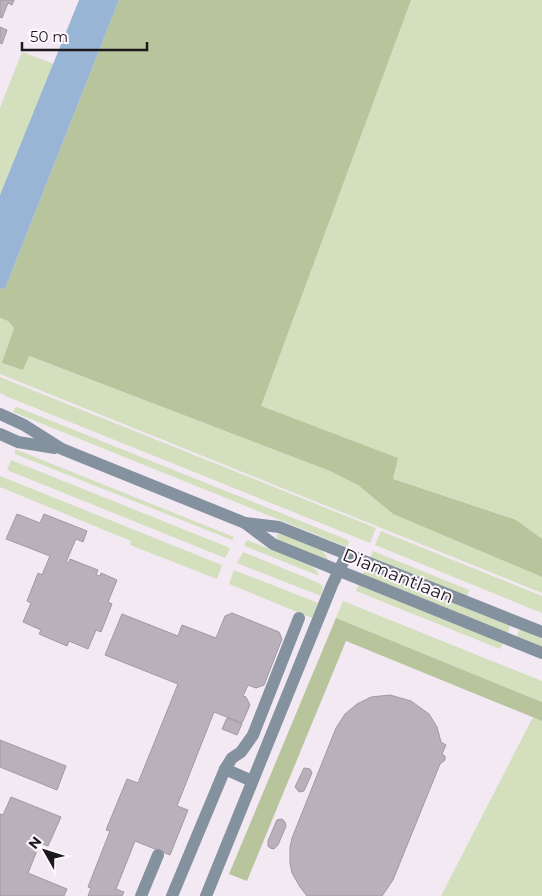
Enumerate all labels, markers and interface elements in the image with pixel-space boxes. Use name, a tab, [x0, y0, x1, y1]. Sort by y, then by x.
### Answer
scale bar	[22, 20, 148, 52]
text: 50 m	[30, 27, 68, 46]
street label: Diamantlaan	[339, 544, 457, 608]
north arrow	[20, 826, 70, 876]
text: N	[24, 833, 45, 853]

